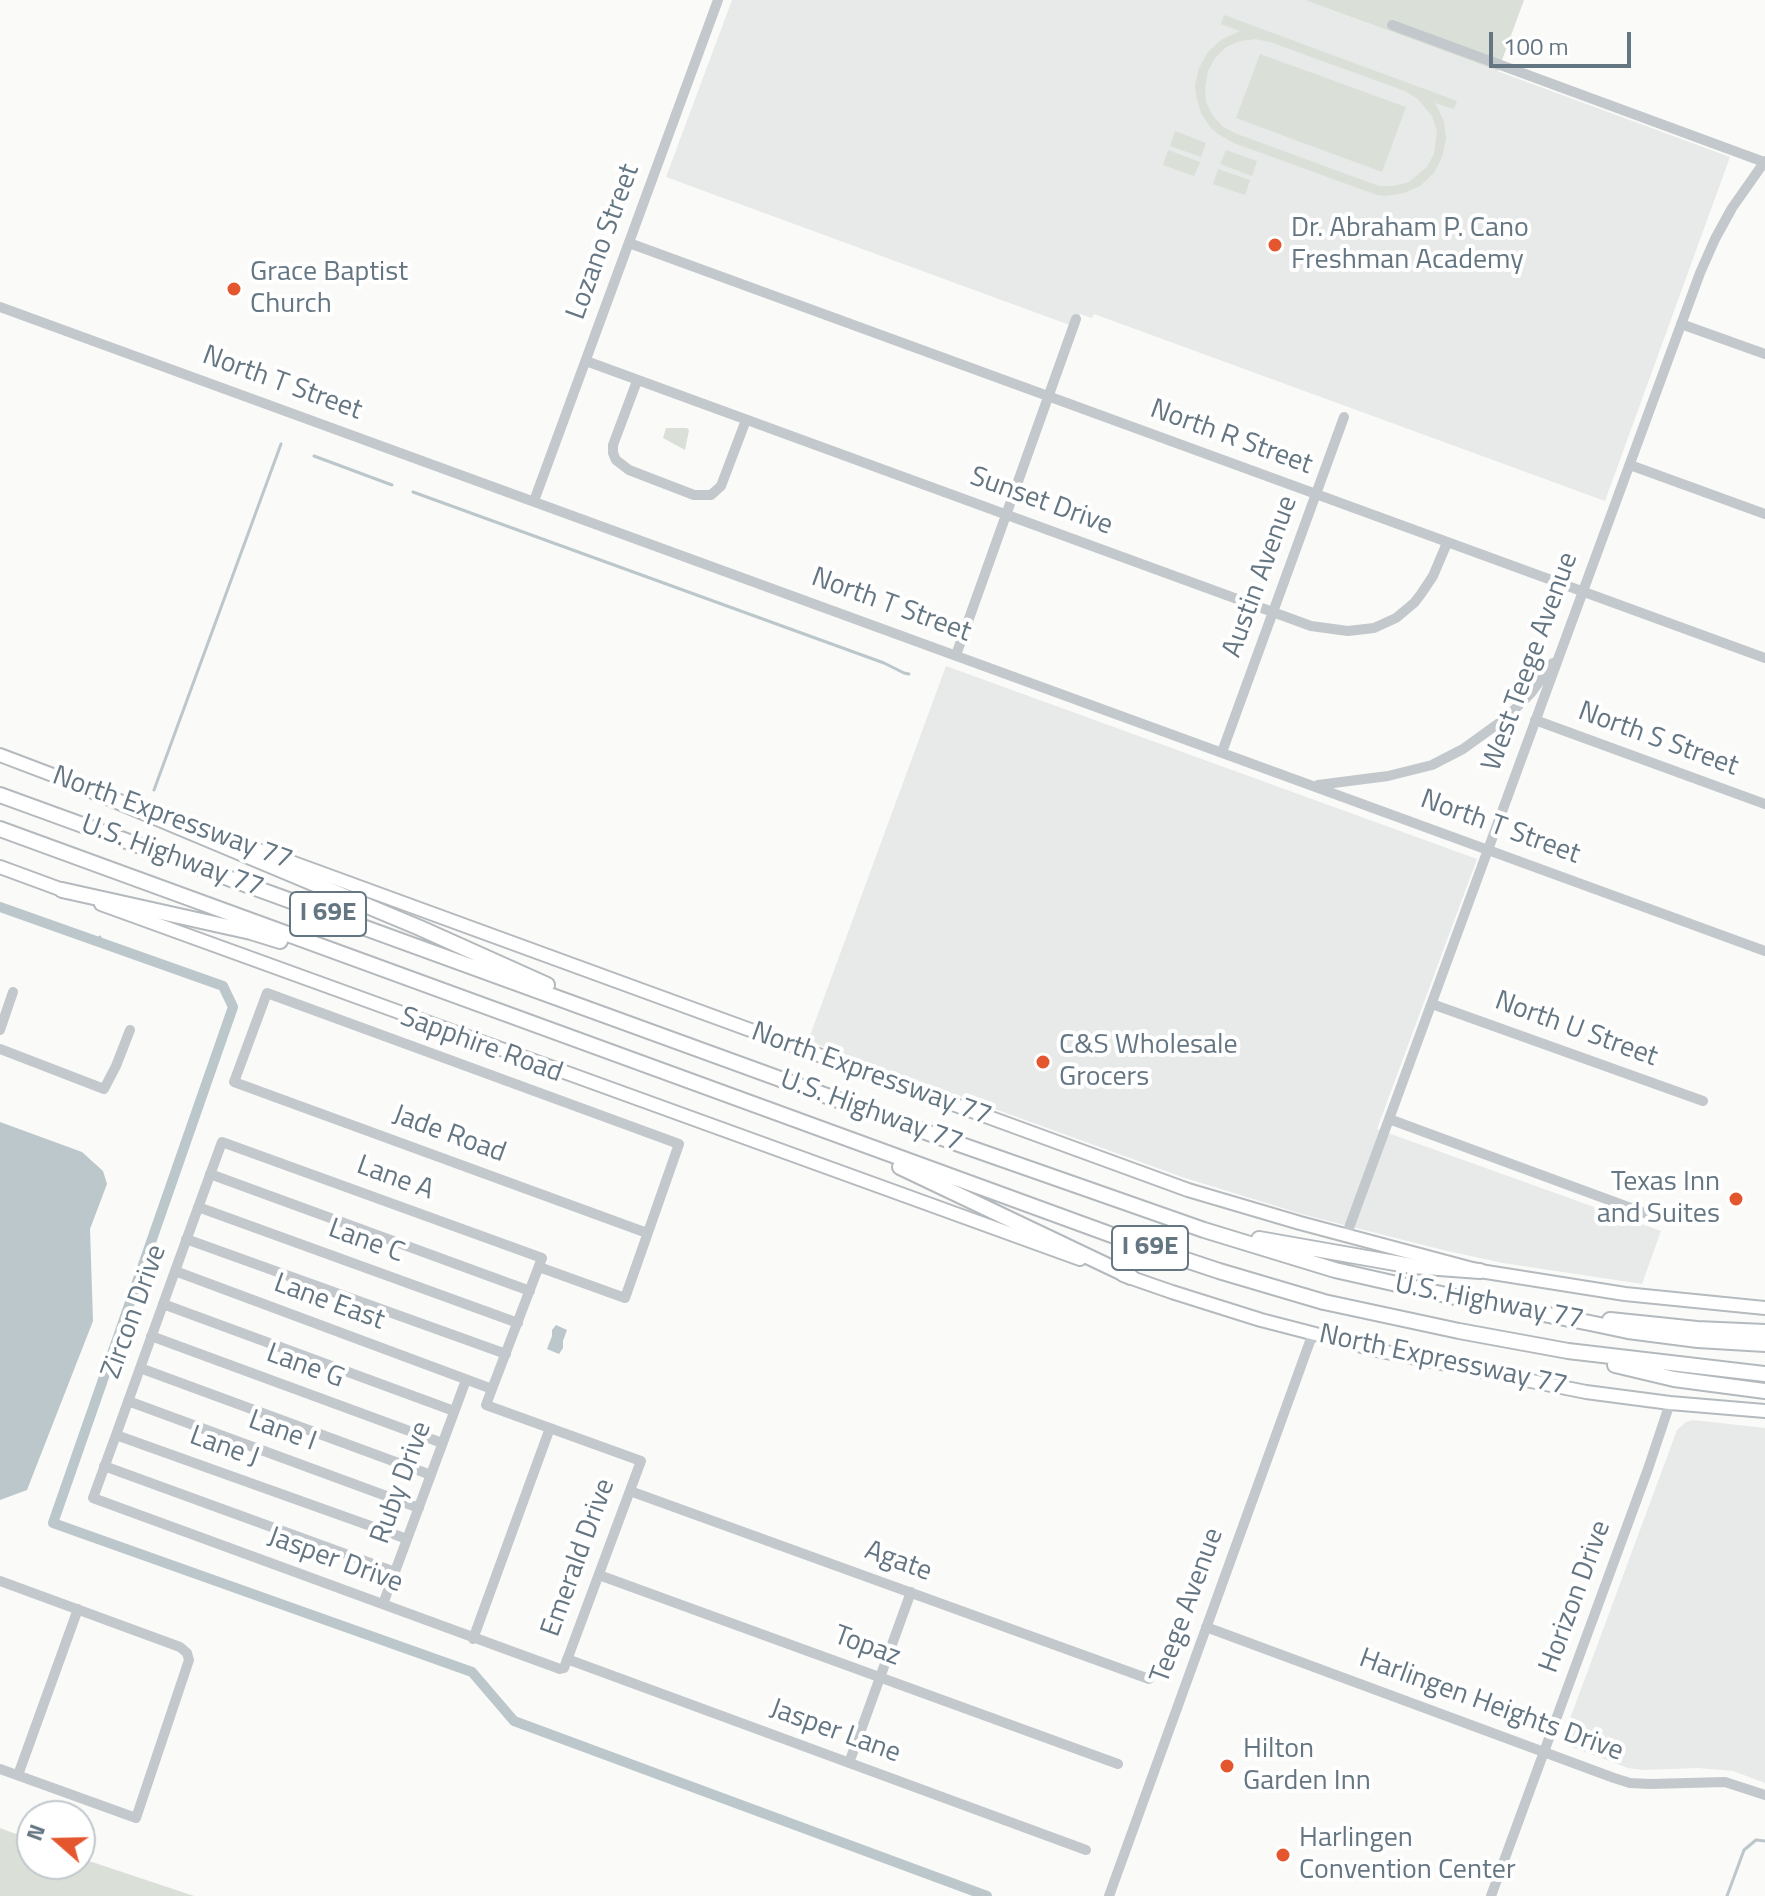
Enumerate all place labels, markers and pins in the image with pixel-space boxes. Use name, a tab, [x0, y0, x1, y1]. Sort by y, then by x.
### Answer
place label: Dr. Abraham P. Cano Freshman Academy	[1291, 212, 1529, 278]
marker: Dr. Abraham P. Cano Freshman Academy	[1266, 236, 1284, 254]
place label: Grace Baptist Church	[250, 256, 408, 322]
marker: Grace Baptist Church	[225, 280, 243, 298]
place label: C&S Wholesale Grocers	[1059, 1029, 1238, 1095]
marker: C&S Wholesale Grocers	[1034, 1053, 1052, 1071]
place label: Texas Inn and Suites	[1597, 1166, 1720, 1232]
marker: Texas Inn and Suites	[1727, 1190, 1745, 1208]
place label: Hilton Garden Inn	[1243, 1733, 1371, 1799]
marker: Hilton Garden Inn	[1218, 1757, 1236, 1775]
place label: Harlingen Convention Center	[1299, 1822, 1516, 1888]
marker: Harlingen Convention Center	[1274, 1846, 1292, 1864]

